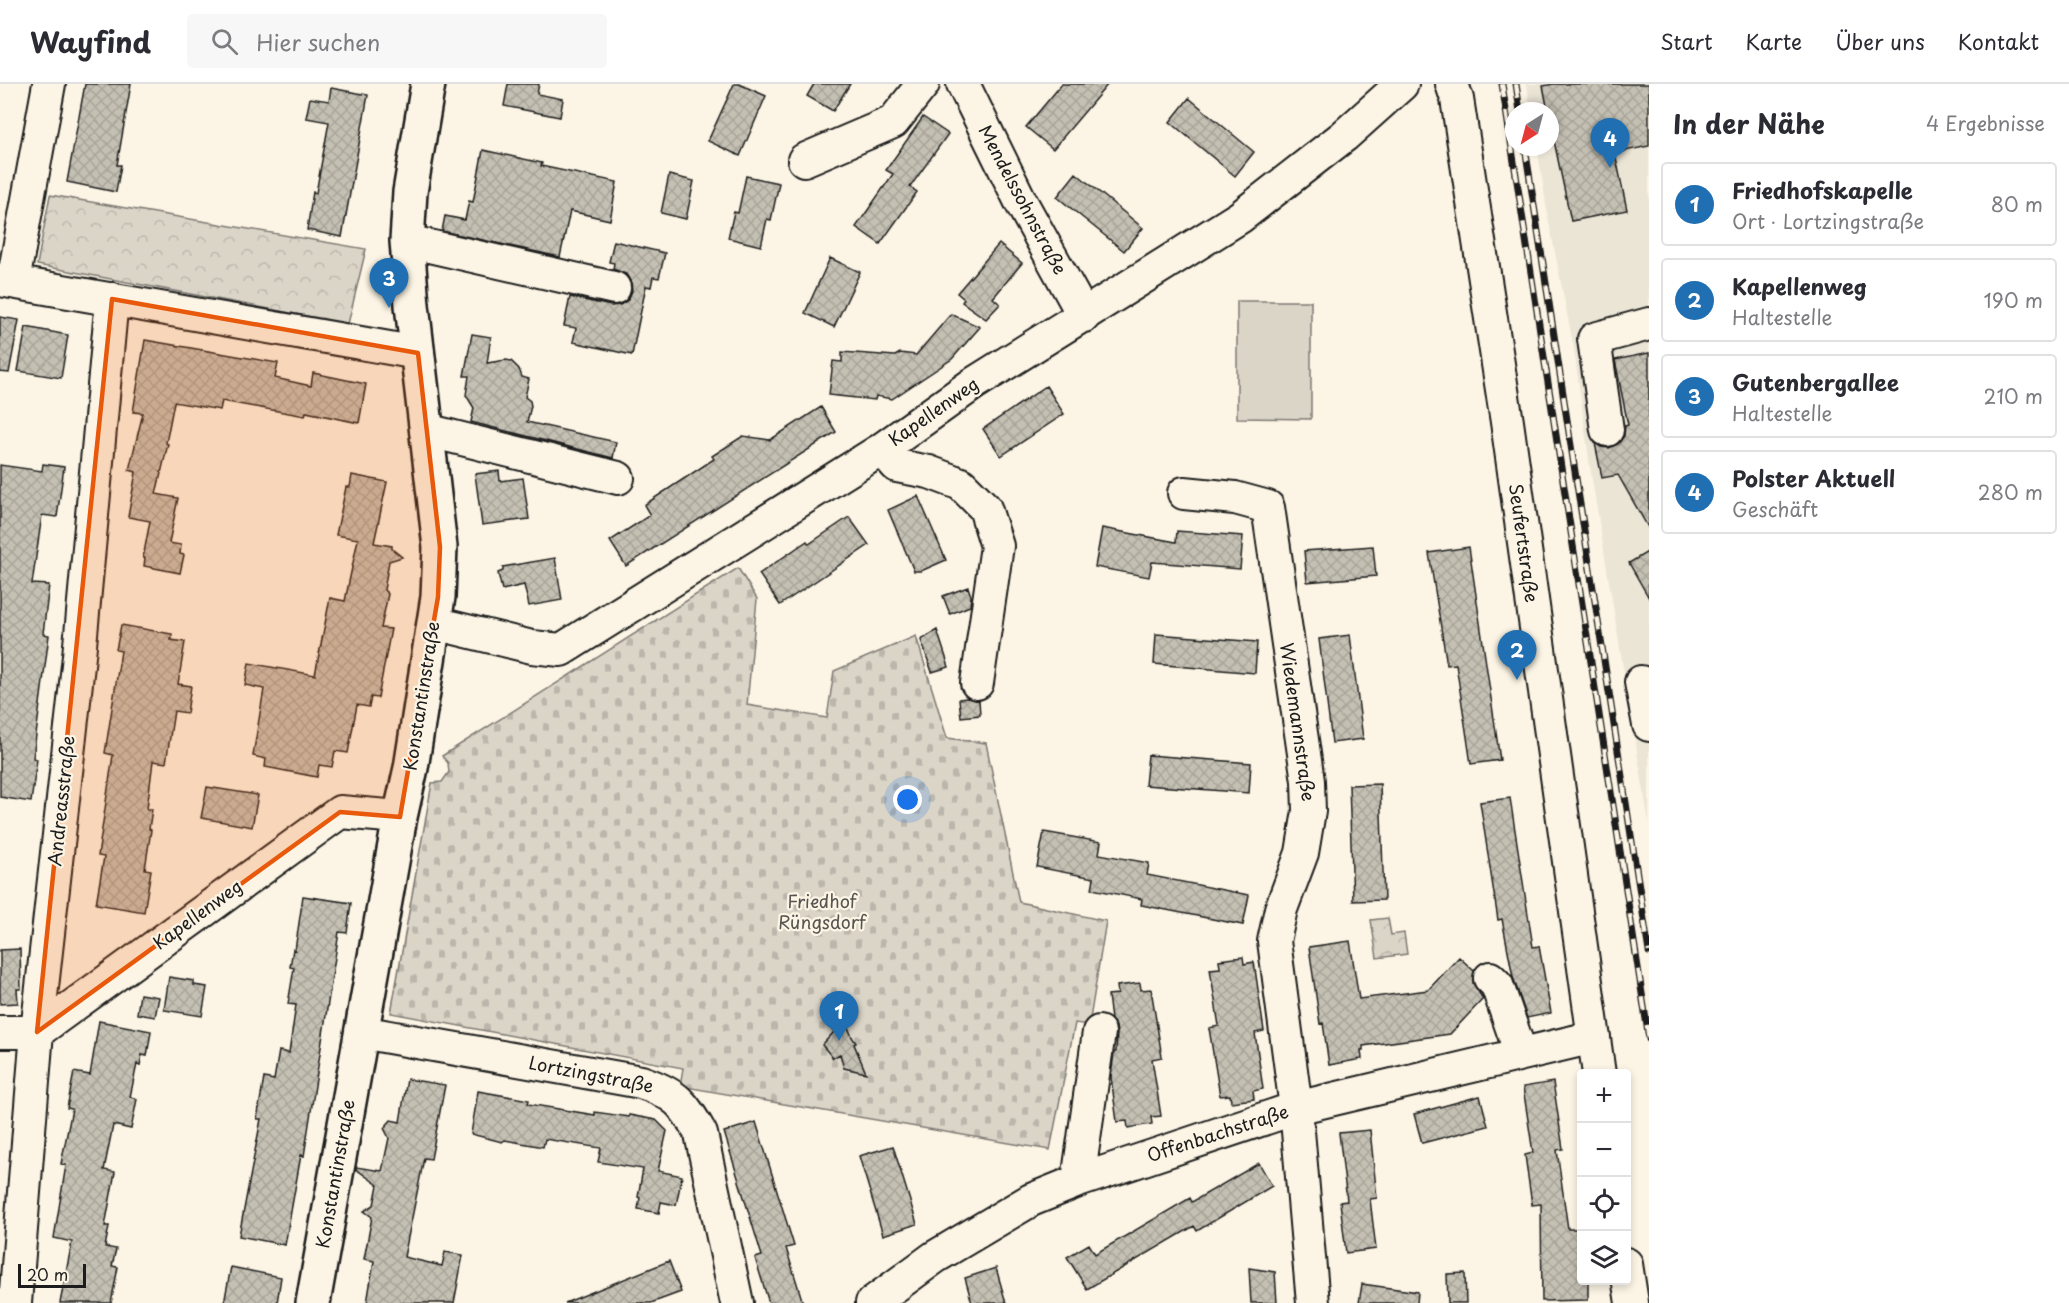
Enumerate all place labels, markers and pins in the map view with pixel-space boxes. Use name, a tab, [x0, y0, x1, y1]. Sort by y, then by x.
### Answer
pin: 4	[1590, 118, 1630, 168]
pin: 3	[370, 258, 408, 308]
pin: 2	[1498, 630, 1537, 680]
pin: 1	[820, 992, 858, 1041]

